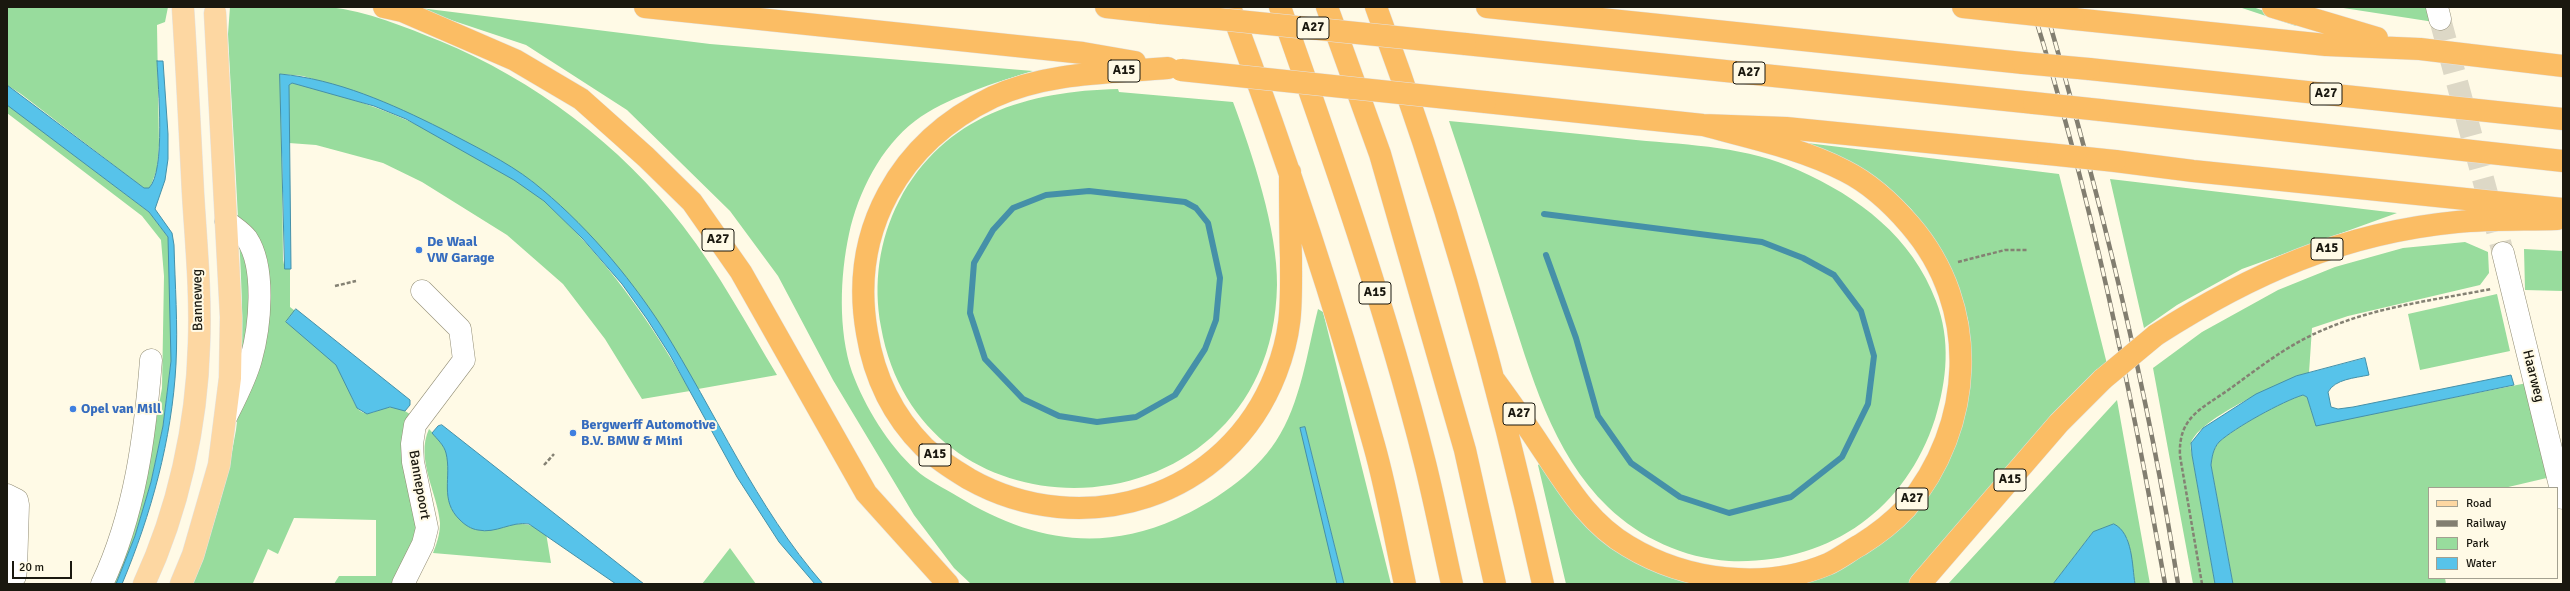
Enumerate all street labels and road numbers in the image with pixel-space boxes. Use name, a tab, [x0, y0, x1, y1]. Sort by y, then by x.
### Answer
road number: A27	[1297, 17, 1329, 39]
road number: A15	[1108, 60, 1140, 82]
road number: A27	[1733, 62, 1765, 84]
road number: A27	[2310, 83, 2342, 105]
road number: A27	[702, 229, 734, 251]
road number: A15	[2311, 238, 2343, 260]
street label: Banneweg	[189, 269, 207, 331]
road number: A15	[1359, 282, 1391, 304]
street label: Haarweg	[2518, 348, 2548, 404]
road number: A27	[1503, 403, 1535, 425]
road number: A15	[919, 444, 951, 466]
street label: Bannepoort	[405, 449, 433, 521]
road number: A15	[1994, 469, 2026, 491]
road number: A27	[1896, 488, 1928, 510]

